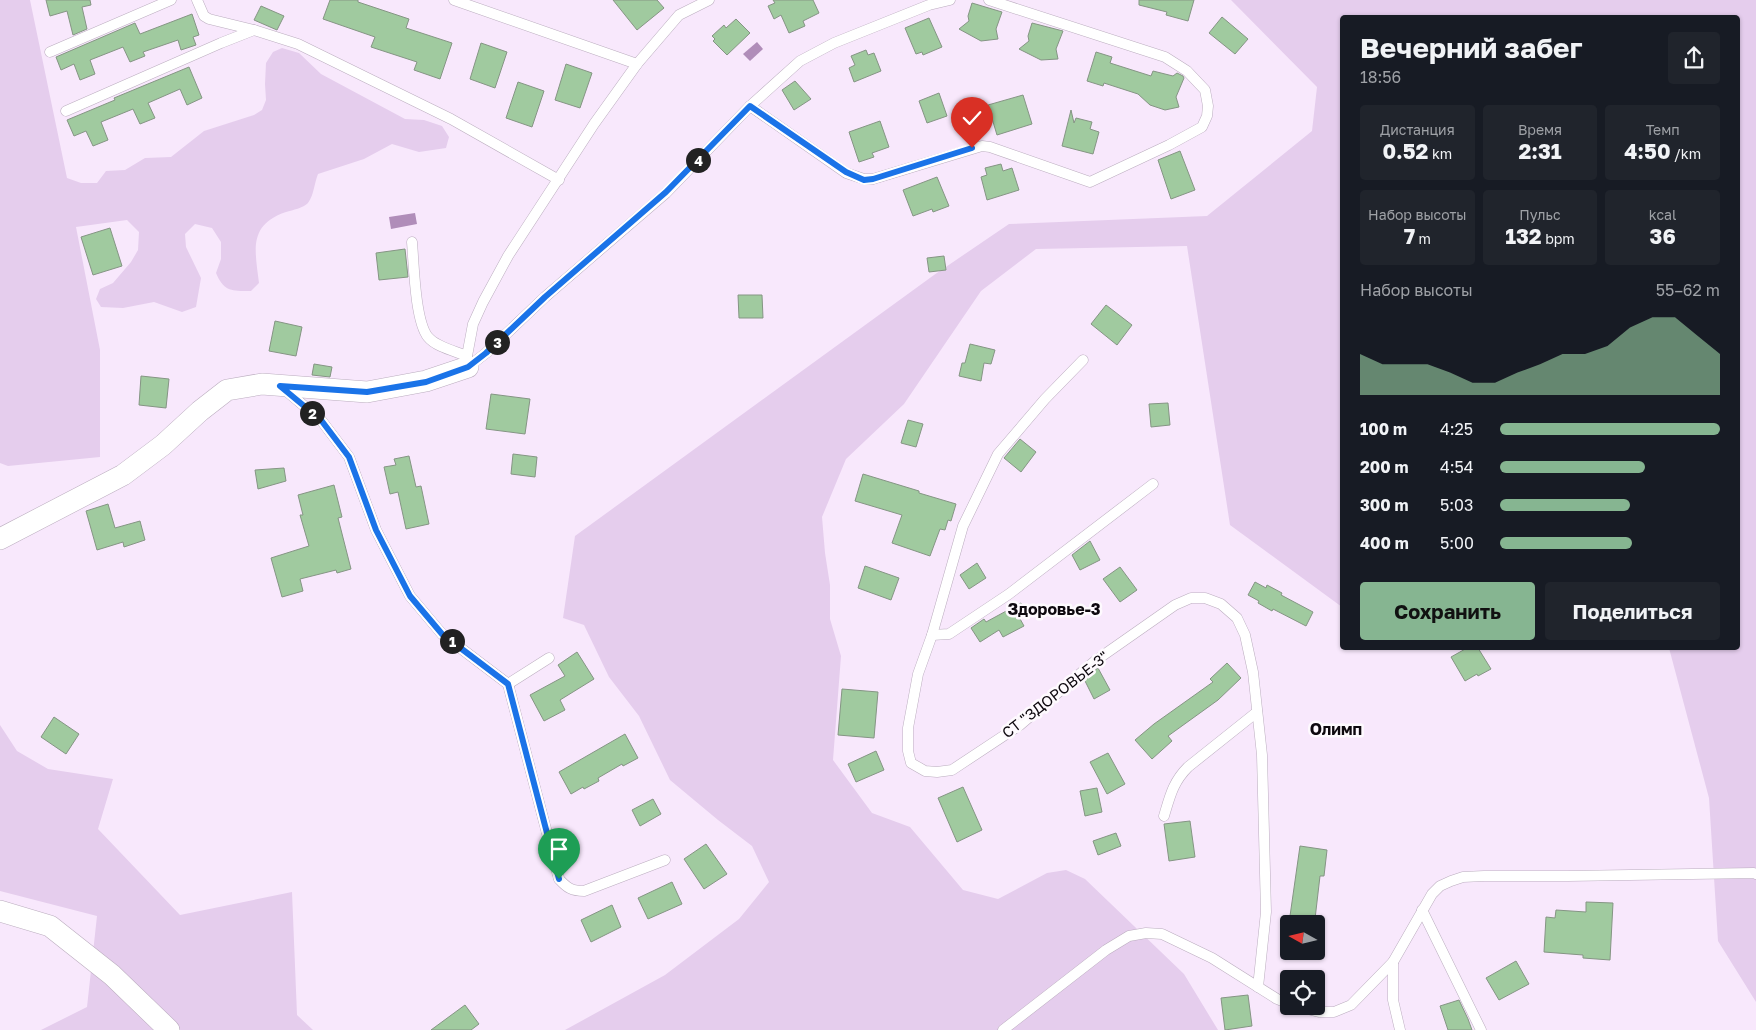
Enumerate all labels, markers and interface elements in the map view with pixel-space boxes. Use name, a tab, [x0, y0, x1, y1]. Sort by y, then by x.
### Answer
text: Вечерний забег	[1360, 31, 1583, 64]
button: share	[1668, 32, 1720, 84]
text: 18:56	[1360, 67, 1401, 87]
pin	[951, 97, 993, 148]
icon: check	[958, 104, 986, 132]
text: Дистанция	[1380, 121, 1455, 138]
text: Время	[1518, 121, 1562, 138]
text: Темп	[1646, 121, 1680, 138]
text: 0.52	[1382, 138, 1428, 164]
text: 2:31	[1518, 138, 1562, 164]
text: 4:50	[1624, 138, 1671, 164]
text: km	[1428, 145, 1452, 162]
text: /km	[1671, 145, 1701, 162]
pin: 4	[686, 148, 710, 172]
text: 4	[694, 152, 703, 169]
text: Набор высоты	[1368, 206, 1467, 223]
text: Пульс	[1519, 206, 1561, 223]
text: kcal	[1649, 206, 1676, 223]
text: 7	[1404, 223, 1415, 249]
text: 132	[1505, 223, 1542, 249]
text: 36	[1650, 223, 1676, 249]
text: m	[1415, 230, 1431, 247]
text: bpm	[1542, 230, 1575, 247]
text: Набор высоты	[1360, 280, 1473, 300]
text: 55–62 m	[1656, 280, 1720, 300]
pin: 3	[484, 330, 510, 354]
text: 3	[493, 334, 502, 351]
pin: 2	[300, 400, 324, 426]
text: 2	[308, 405, 317, 422]
text: 100 m	[1360, 419, 1407, 439]
text: 4:25	[1440, 419, 1473, 439]
text: 200 m	[1360, 457, 1409, 477]
text: 4:54	[1440, 457, 1474, 477]
text: 300 m	[1360, 495, 1409, 515]
text: 5:03	[1440, 495, 1473, 515]
text: 400 m	[1360, 533, 1409, 553]
text: 5:00	[1440, 533, 1474, 553]
button: Сохранить	[1360, 582, 1535, 640]
button: Поделиться	[1545, 582, 1720, 640]
district label: Здоровье-3	[1007, 599, 1101, 619]
pin: 1	[440, 628, 464, 654]
text: 1	[449, 633, 456, 650]
street label: СТ "ЗДОРОВЬЕ-3"	[998, 647, 1112, 741]
district label: Олимп	[1310, 719, 1362, 739]
pin	[538, 828, 580, 879]
icon: arrive	[545, 835, 573, 863]
north arrow	[1280, 915, 1325, 960]
map controls	[1280, 915, 1325, 1015]
button: locate	[1280, 970, 1325, 1015]

